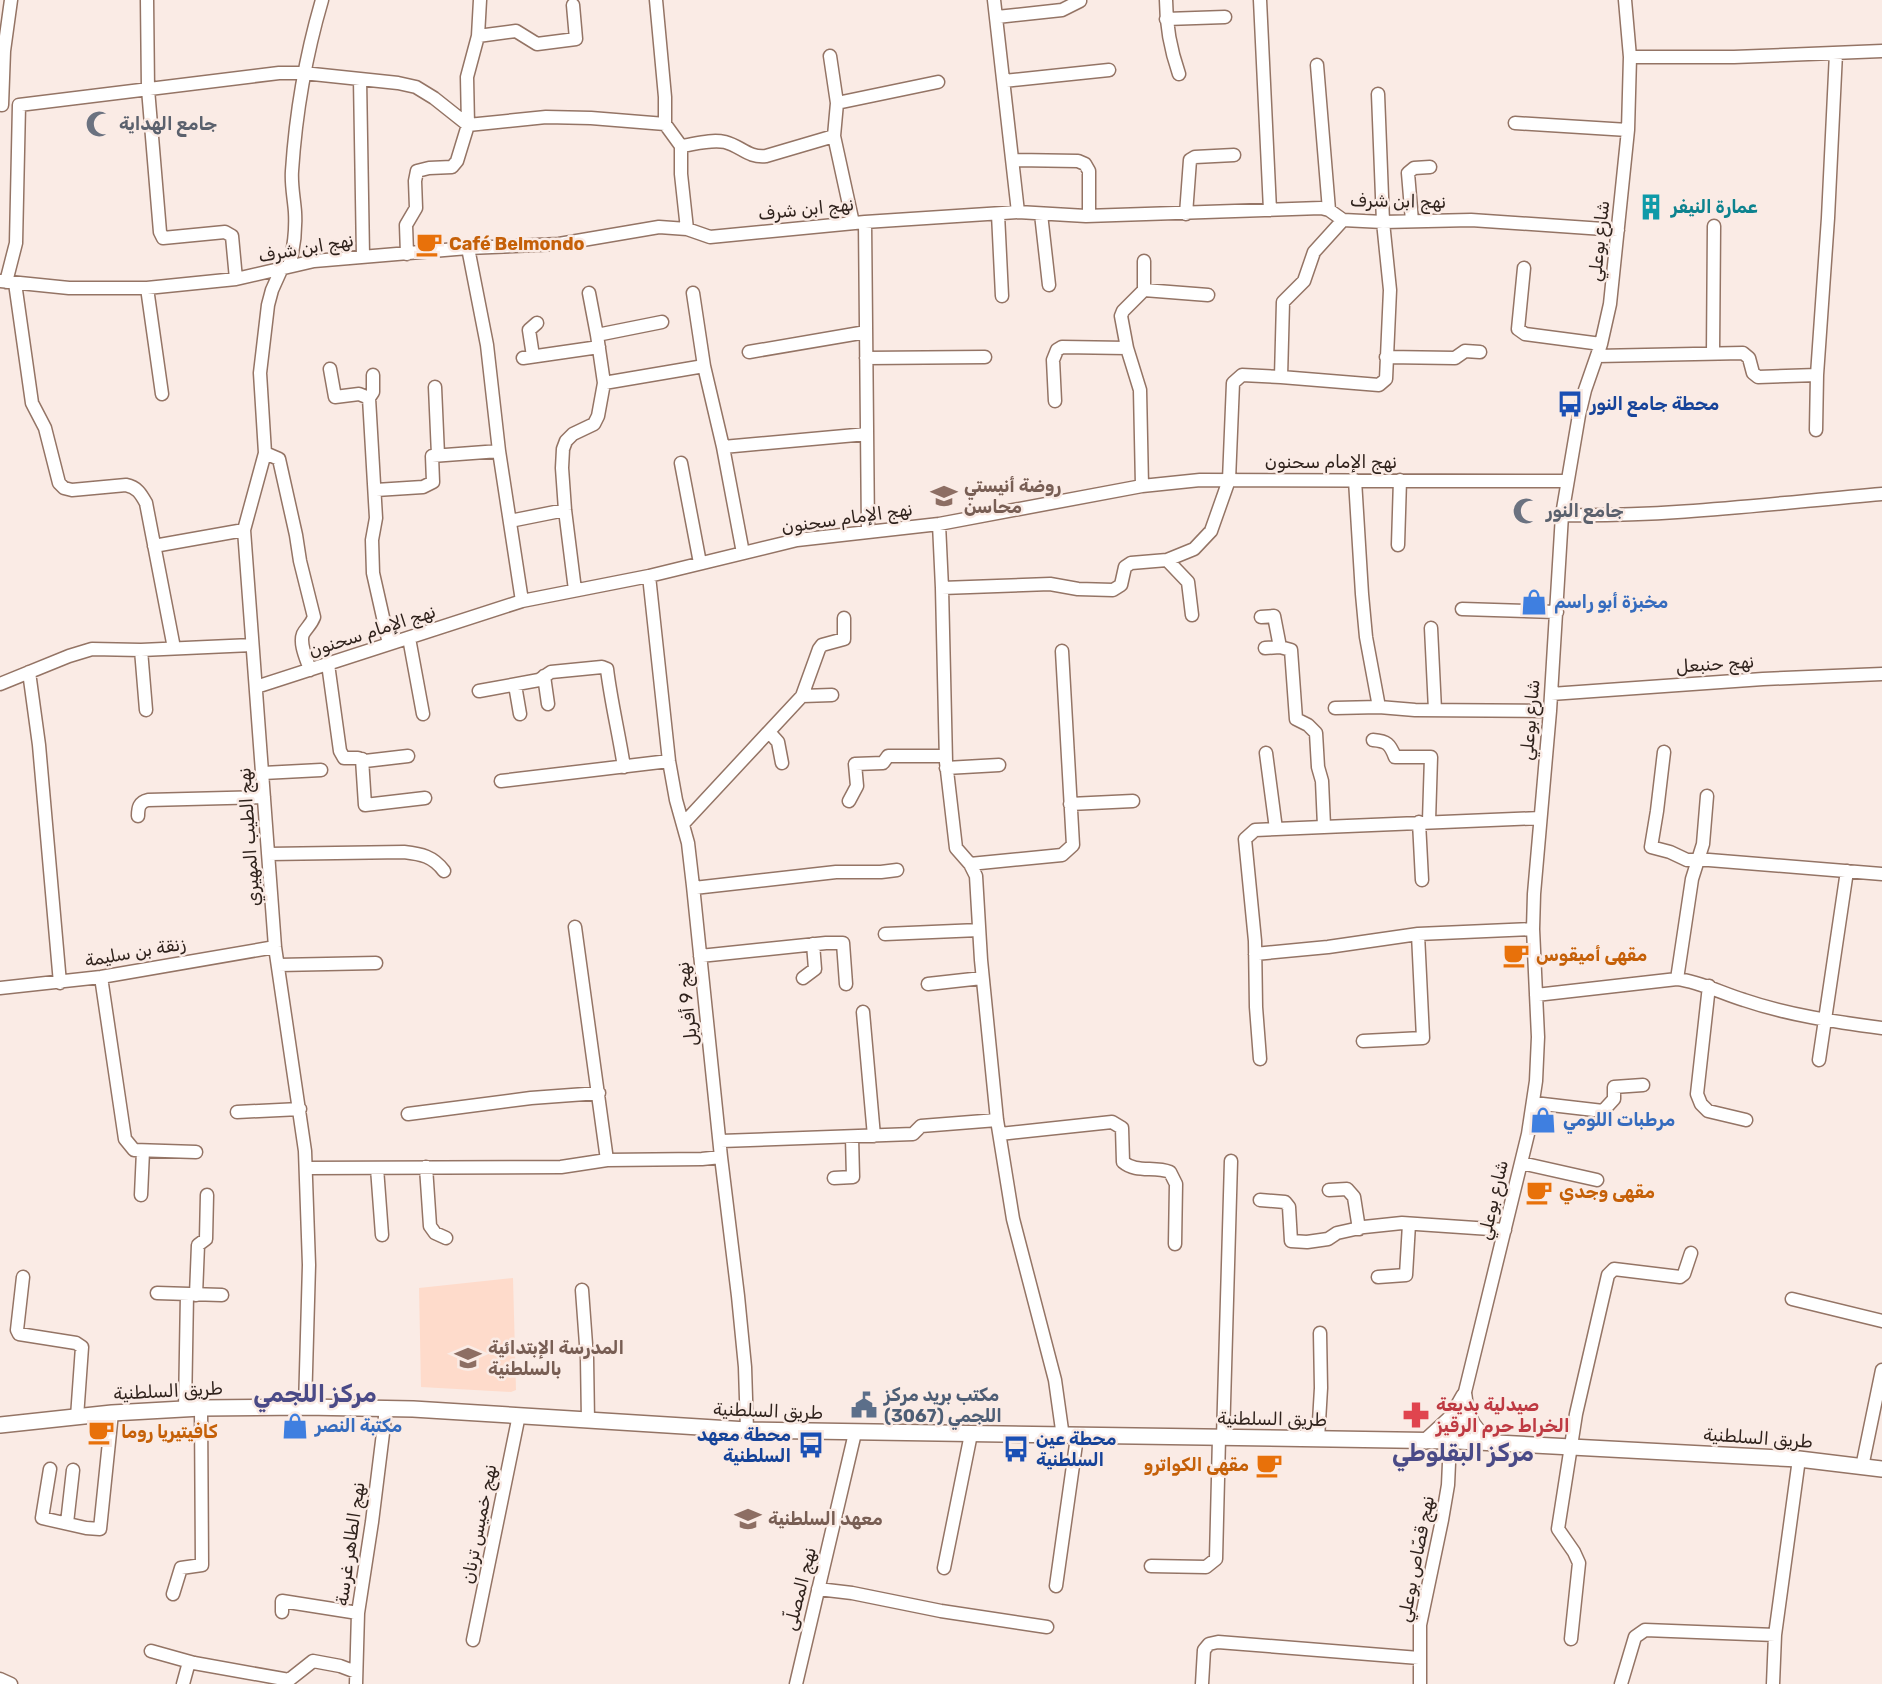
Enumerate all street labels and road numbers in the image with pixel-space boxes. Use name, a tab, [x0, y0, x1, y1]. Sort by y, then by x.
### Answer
street label: نهج ابن شرف	[1350, 189, 1446, 214]
street label: نهج ابن شرف	[757, 193, 855, 226]
street label: شارع بوعلي	[1584, 199, 1616, 283]
street label: نهج ابن شرف	[257, 229, 356, 268]
street label: نهج الإمام سحنون	[1265, 451, 1397, 474]
street label: نهج الإمام سحنون	[780, 498, 914, 539]
street label: نهج الإمام سحنون	[306, 600, 439, 663]
street label: نهج حنبعل	[1675, 650, 1755, 679]
street label: شارع بوعلي	[1515, 678, 1547, 762]
street label: نهج الطيب المهيري	[233, 767, 266, 907]
street label: زنقة بن سليمة	[83, 932, 187, 972]
street label: نهج 9 أفريل	[672, 961, 703, 1047]
street label: شارع بوعلي	[1473, 1158, 1515, 1243]
street label: طريق السلطنية	[112, 1377, 224, 1405]
street label: طريق السلطنية	[713, 1398, 823, 1424]
street label: طريق السلطنية	[1217, 1407, 1327, 1431]
street label: طريق السلطنية	[1702, 1423, 1814, 1453]
street label: نهج خميس ترنان	[457, 1462, 502, 1586]
street label: نهج الطاهر غرسة	[330, 1481, 371, 1608]
street label: نهج قصّاص بوعلي	[1393, 1494, 1441, 1625]
street label: نهج المصلّى	[778, 1545, 822, 1633]

